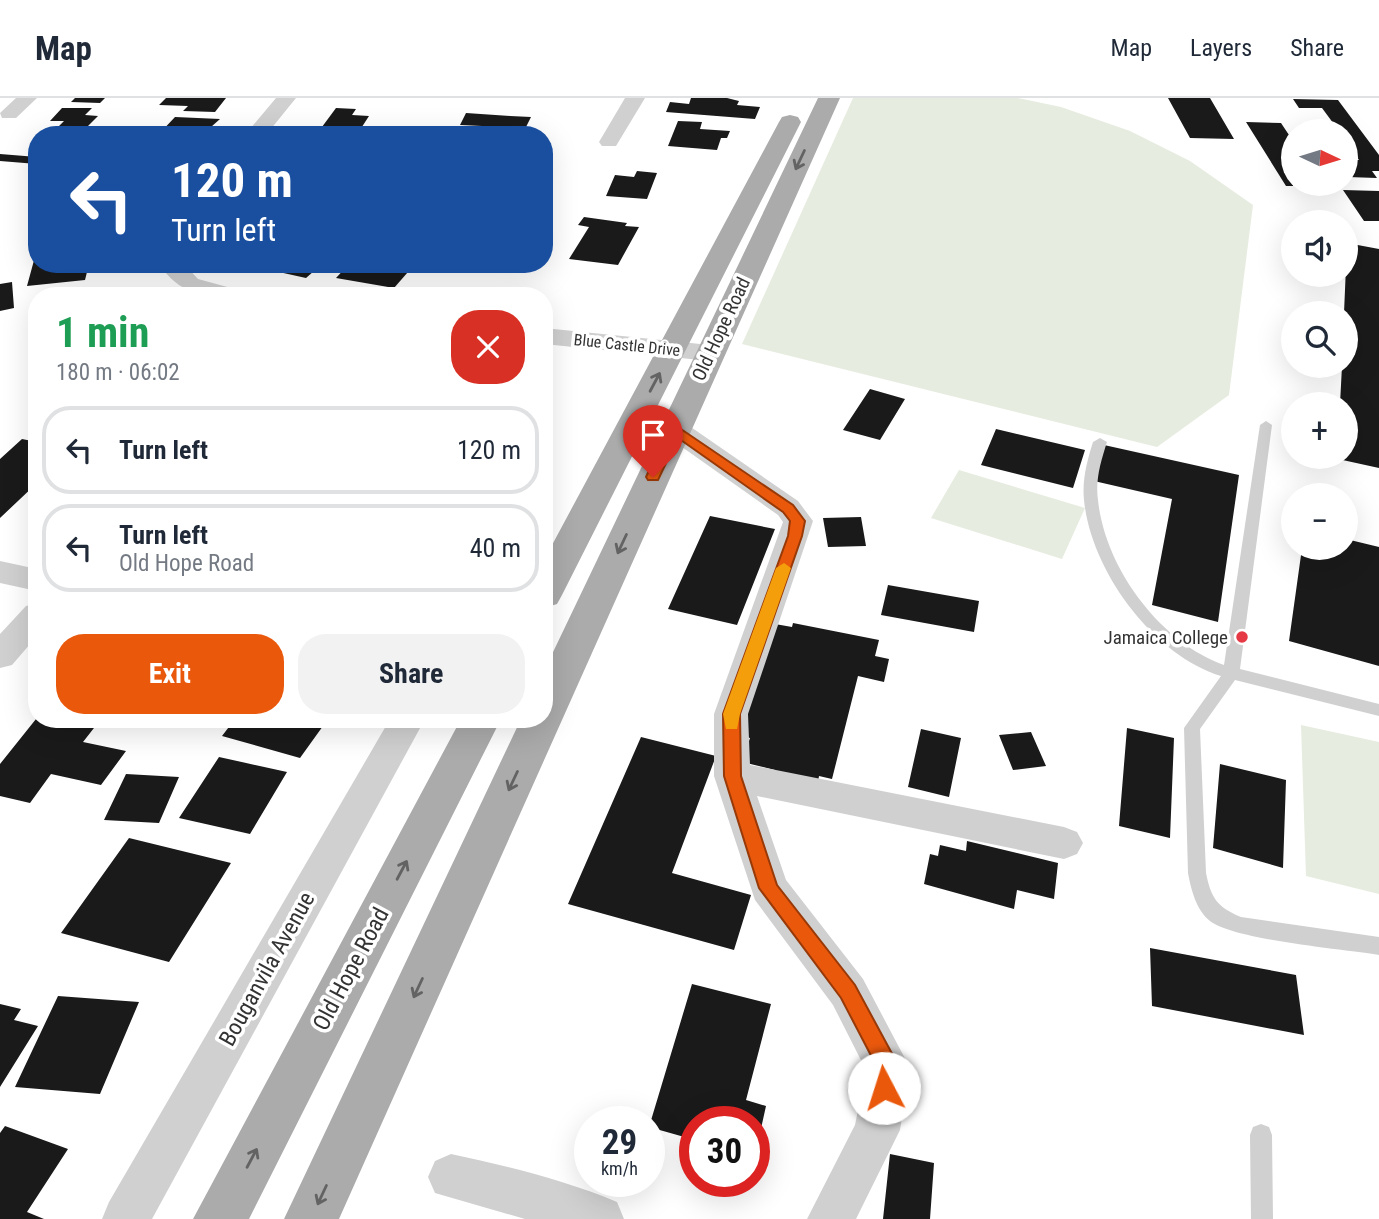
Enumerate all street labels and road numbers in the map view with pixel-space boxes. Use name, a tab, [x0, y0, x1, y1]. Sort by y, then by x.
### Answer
street label: Old Hope Road	[687, 274, 755, 384]
street label: Blue Castle Drive	[573, 330, 681, 360]
street label: Bouganvila Avenue	[214, 887, 320, 1051]
street label: Old Hope Road	[307, 903, 395, 1035]

